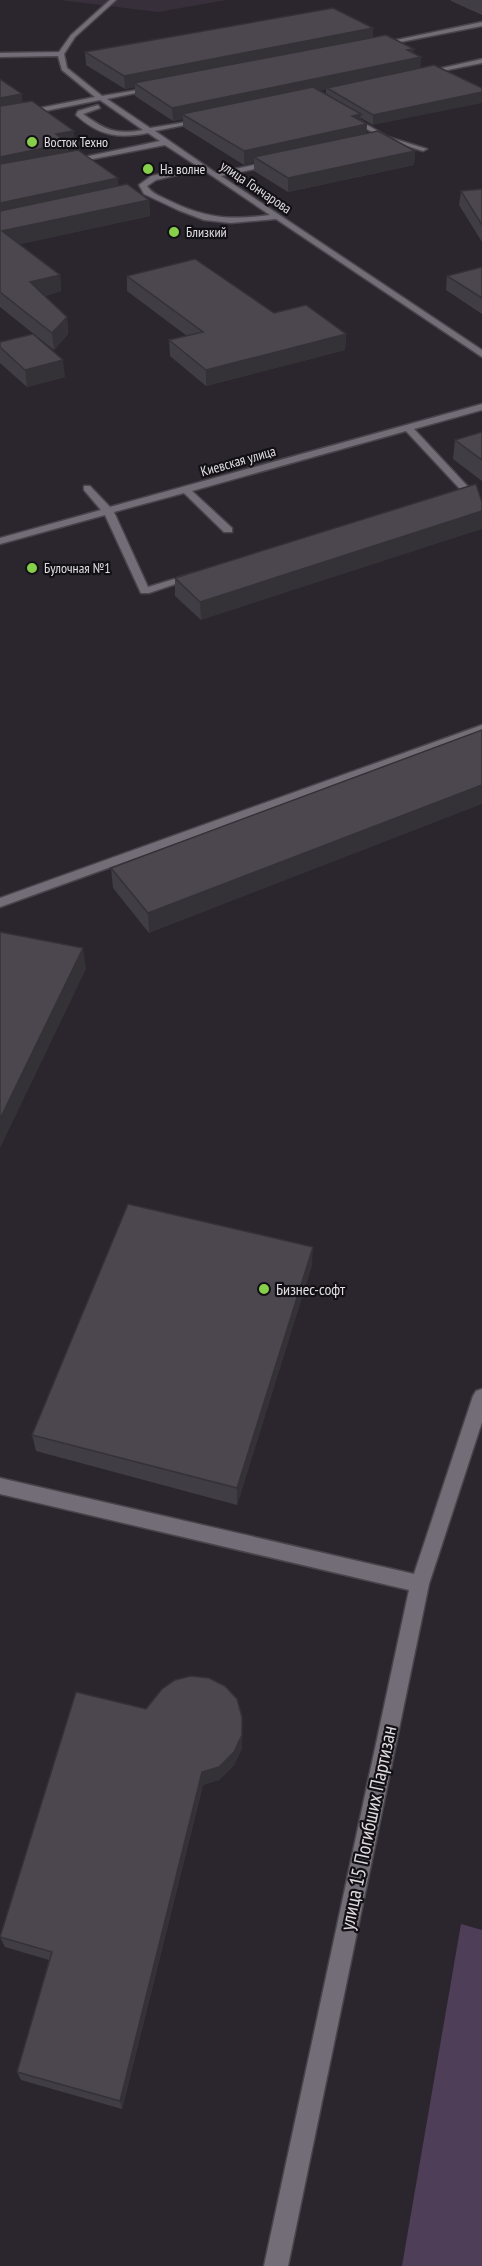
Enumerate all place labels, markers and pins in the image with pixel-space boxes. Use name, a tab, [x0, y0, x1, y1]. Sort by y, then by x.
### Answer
place label: Восток Техно	[44, 133, 108, 151]
marker: Восток Техно	[25, 135, 39, 149]
place label: На волне	[160, 160, 206, 178]
marker: На волне	[141, 162, 155, 176]
place label: Близкий	[186, 223, 227, 241]
marker: Близкий	[167, 225, 181, 239]
place label: Булочная №1	[44, 559, 111, 577]
marker: Булочная №1	[25, 561, 39, 575]
place label: Бизнес-софт	[276, 1279, 346, 1299]
marker: Бизнес-софт	[257, 1282, 271, 1296]

